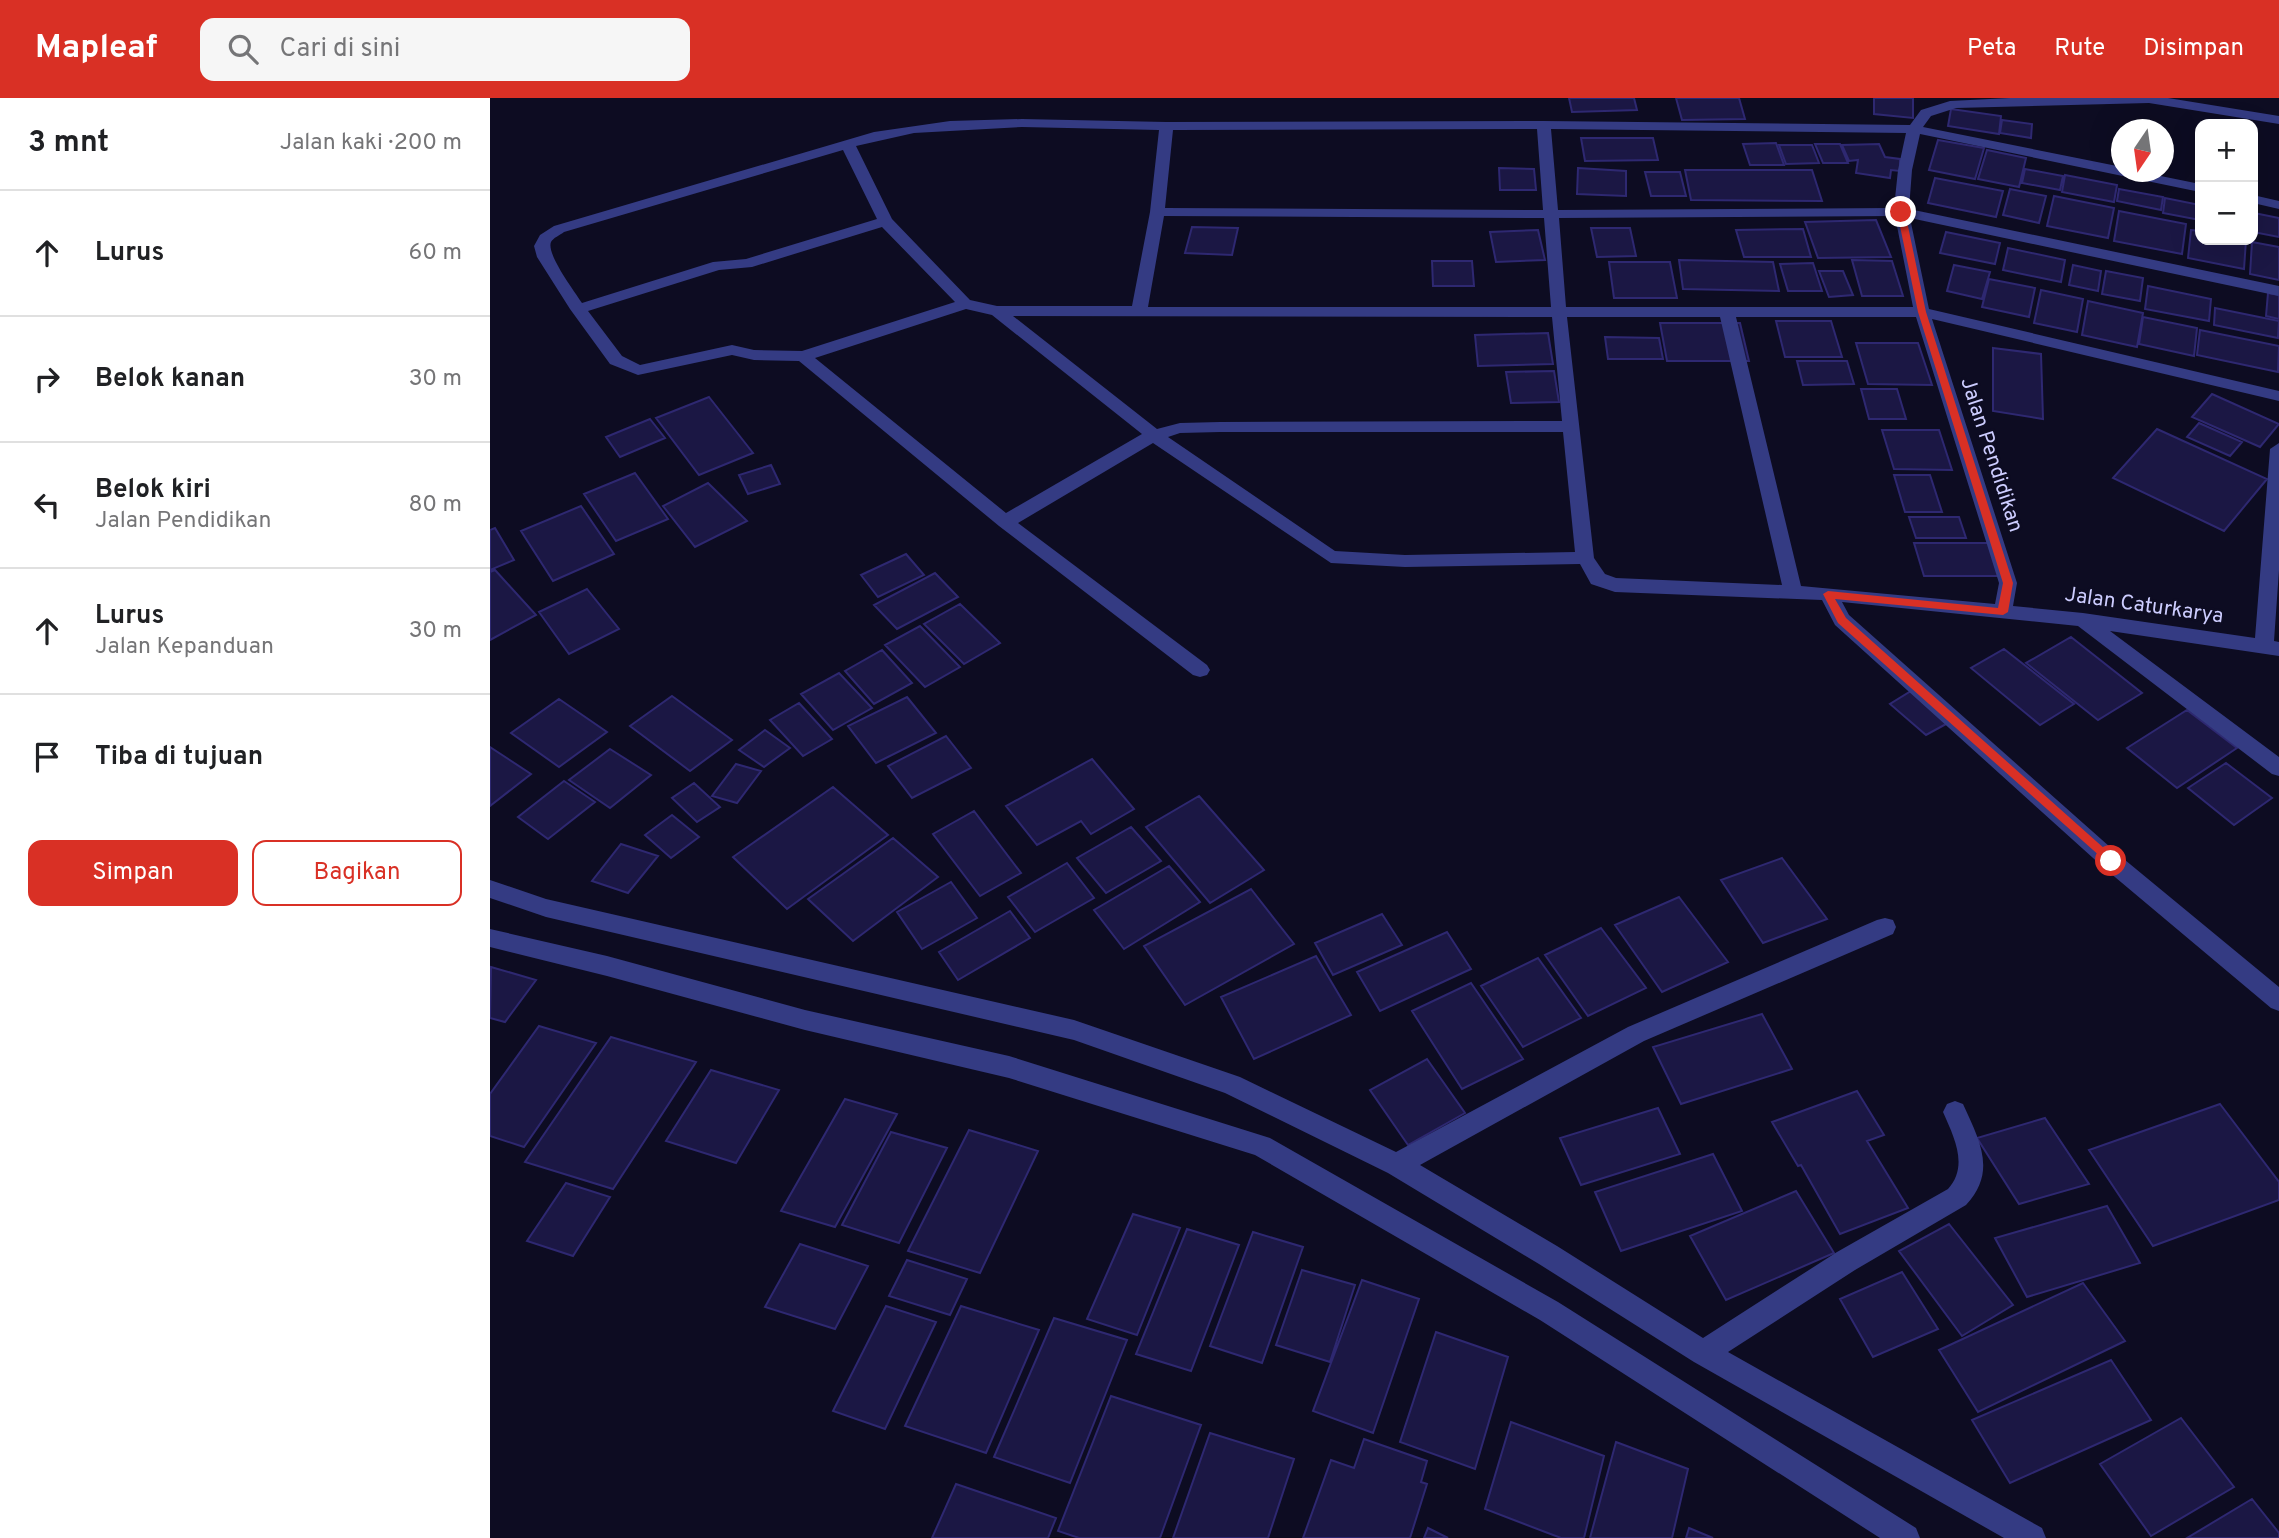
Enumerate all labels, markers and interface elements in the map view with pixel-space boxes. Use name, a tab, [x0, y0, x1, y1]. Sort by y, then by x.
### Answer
search box	[200, 18, 690, 81]
text: Mapleaf	[35, 28, 158, 70]
icon: search	[224, 30, 262, 68]
text: Cari di sini	[280, 33, 400, 66]
text: Peta	[1967, 34, 2016, 64]
text: Rute	[2054, 34, 2105, 64]
text: Disimpan	[2143, 34, 2244, 64]
north arrow	[2111, 119, 2174, 182]
map controls	[2195, 119, 2258, 245]
button: +	[2195, 119, 2258, 182]
text: 3 mnt	[28, 125, 109, 162]
text: Jalan kaki · 200 m	[280, 129, 462, 158]
button: −	[2195, 182, 2258, 245]
route end	[1885, 196, 1916, 227]
icon: ahead	[28, 234, 66, 272]
text: Lurus	[95, 237, 164, 270]
text: 60 m	[409, 239, 462, 268]
icon: right	[28, 360, 66, 398]
text: Belok kanan	[95, 363, 245, 396]
text: 30 m	[409, 365, 462, 394]
street label: Jalan Pendidikan	[1953, 374, 2029, 536]
text: Belok kiri	[95, 474, 211, 507]
icon: left	[28, 486, 66, 524]
text: 80 m	[409, 491, 462, 520]
text: Jalan Pendidikan	[95, 507, 271, 536]
street label: Jalan Caturkarya	[2063, 582, 2225, 630]
text: Lurus	[95, 600, 164, 633]
icon: ahead	[28, 612, 66, 650]
text: 30 m	[409, 617, 462, 646]
text: Jalan Kepanduan	[95, 633, 274, 662]
icon: arrive	[28, 738, 66, 776]
text: Tiba di tujuan	[95, 741, 263, 774]
button: Simpan	[28, 840, 238, 906]
button: Bagikan	[252, 840, 462, 906]
route start	[2095, 845, 2126, 876]

